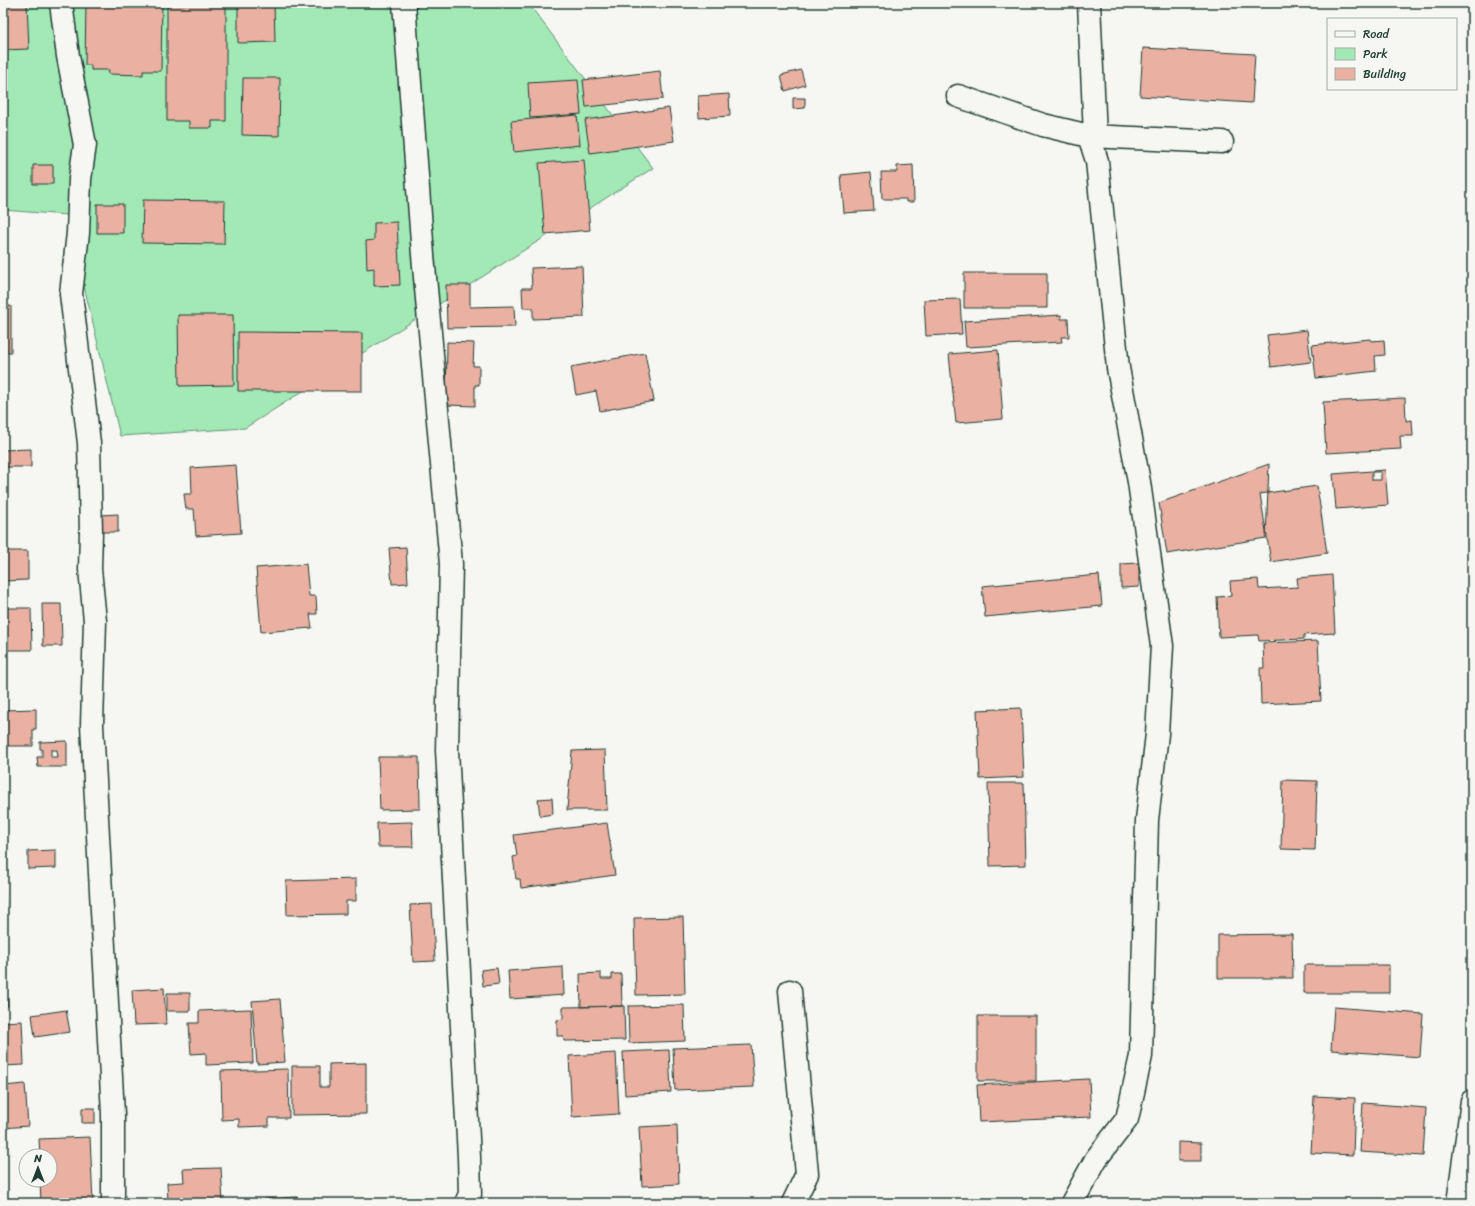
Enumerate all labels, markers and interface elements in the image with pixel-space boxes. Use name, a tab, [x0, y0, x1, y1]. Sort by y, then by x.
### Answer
legend	[1327, 18, 1457, 90]
text: Road	[1363, 23, 1390, 45]
text: Park	[1363, 43, 1388, 65]
text: Building	[1363, 63, 1406, 85]
north arrow	[18, 1148, 58, 1188]
text: N	[33, 1149, 42, 1168]

